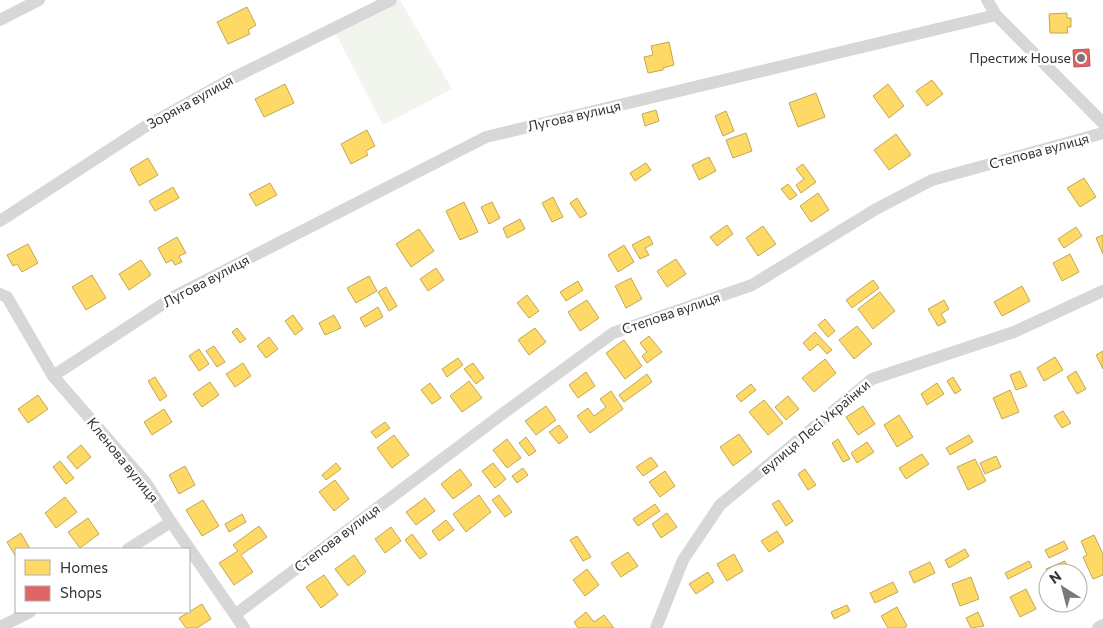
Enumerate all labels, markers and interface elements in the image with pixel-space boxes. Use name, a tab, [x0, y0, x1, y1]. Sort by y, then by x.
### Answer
place label: Престиж House	[969, 49, 1071, 66]
marker: Престиж House	[1075, 52, 1087, 64]
street label: Зоряна вулиця	[144, 71, 236, 132]
street label: Лугова вулиця	[526, 97, 622, 135]
street label: Степова вулиця	[987, 129, 1091, 172]
street label: Лугова вулиця	[160, 251, 252, 310]
street label: Степова вулиця	[619, 288, 722, 337]
street label: вулиця Лесі Українки	[756, 376, 873, 478]
street label: Кленова вулиця	[84, 414, 163, 506]
street label: Степова вулиця	[291, 500, 383, 575]
legend	[15, 548, 190, 613]
text: Homes	[60, 558, 108, 576]
north arrow	[1038, 563, 1088, 613]
text: N	[1046, 567, 1064, 587]
text: Shops	[60, 583, 102, 601]

